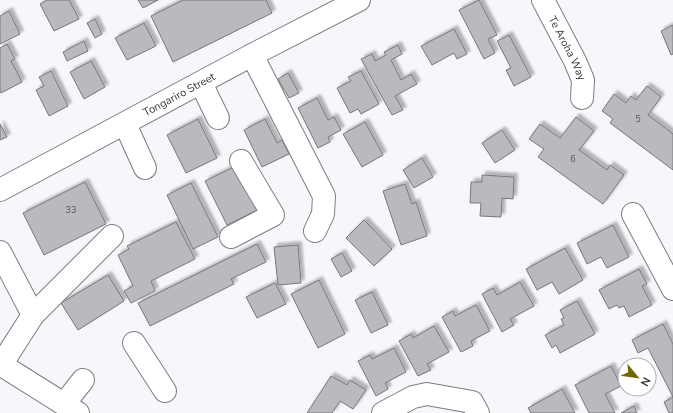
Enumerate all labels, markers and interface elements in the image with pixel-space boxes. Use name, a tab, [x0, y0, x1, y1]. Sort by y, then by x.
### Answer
street label: Te Aroha Way	[545, 13, 590, 83]
street label: Tongariro Street	[140, 69, 218, 120]
house number: 5	[635, 113, 641, 125]
house number: 6	[570, 153, 576, 165]
house number: 33	[66, 204, 76, 216]
north arrow	[617, 357, 657, 397]
text: N	[637, 374, 654, 389]

